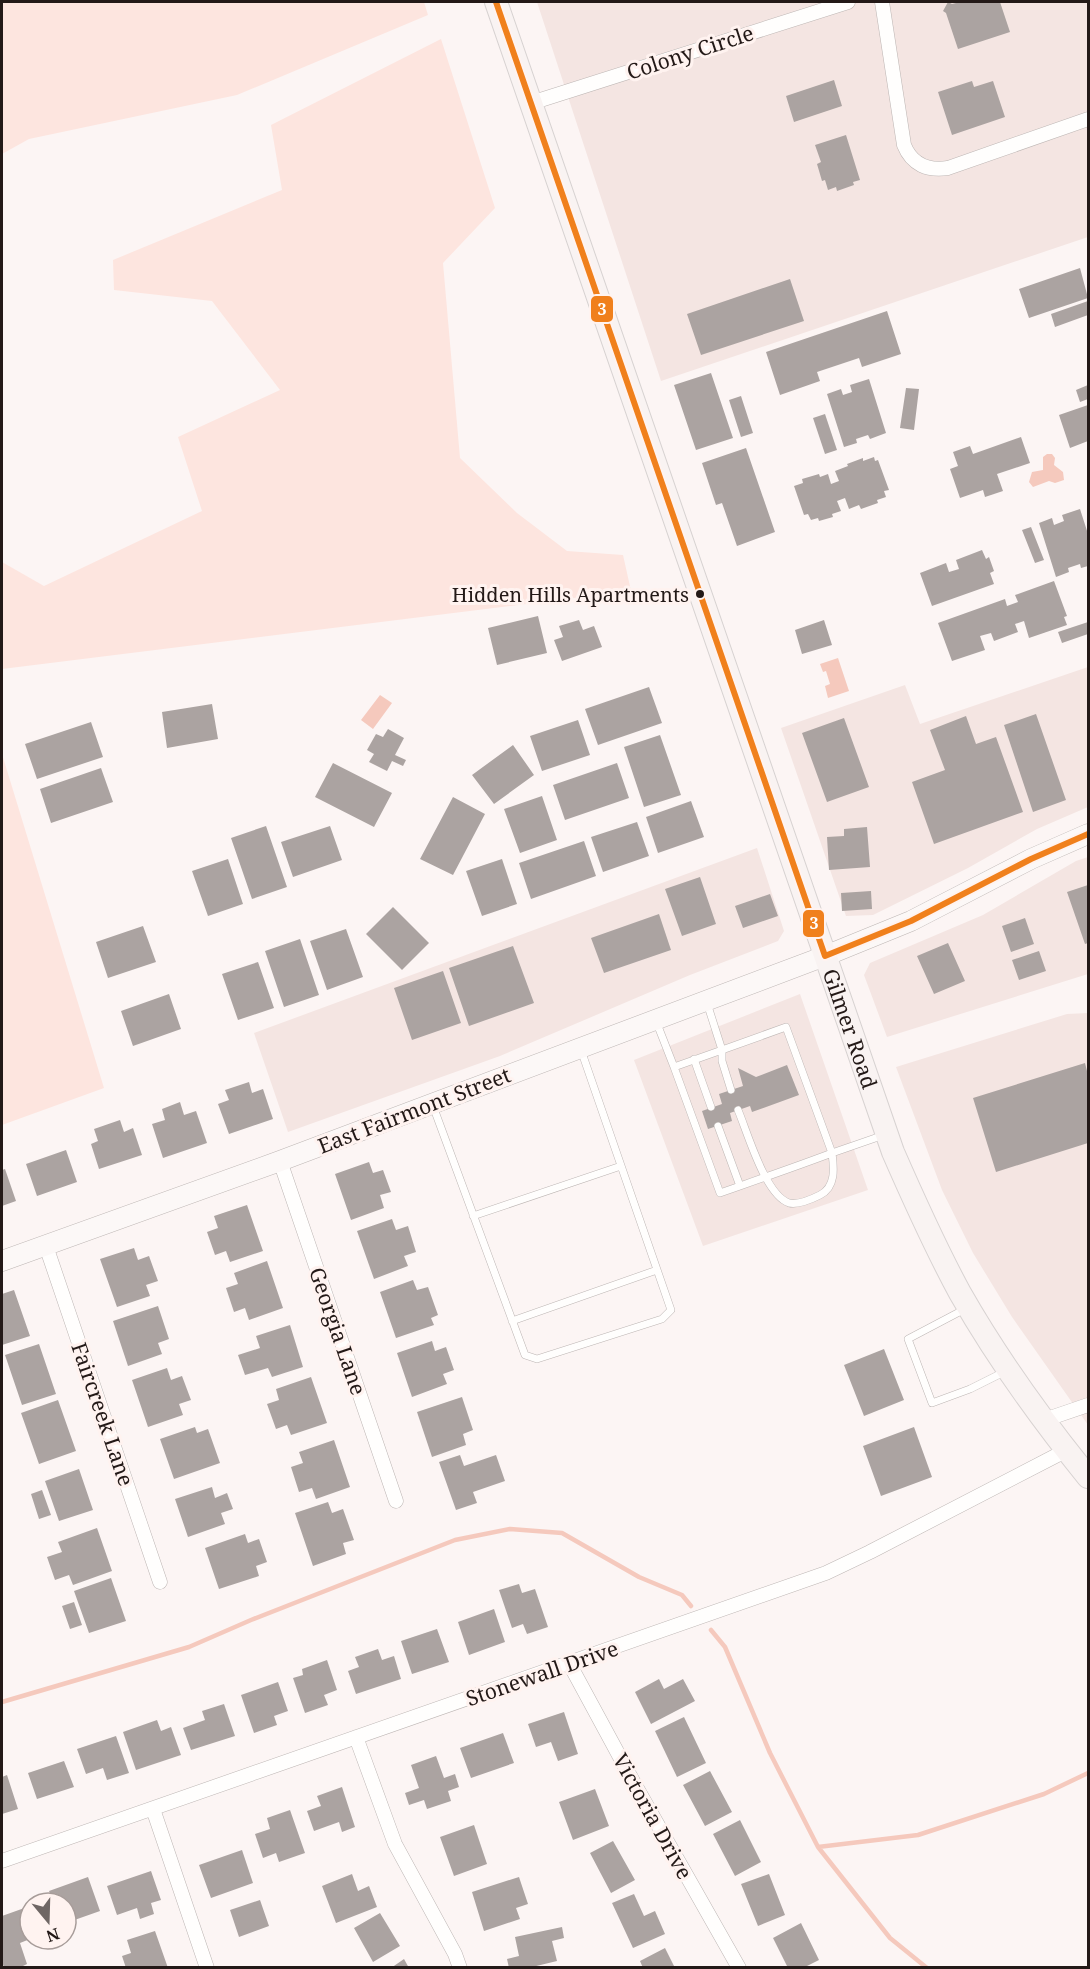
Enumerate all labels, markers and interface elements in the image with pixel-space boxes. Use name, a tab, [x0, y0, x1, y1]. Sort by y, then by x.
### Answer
street label: Colony Circle	[623, 18, 757, 86]
line badge: 3	[590, 295, 614, 323]
text: 3	[597, 298, 607, 320]
place label: Hidden Hills Apartments	[452, 581, 689, 608]
marker: Hidden Hills Apartments	[694, 588, 706, 600]
line badge: 3	[802, 909, 825, 938]
text: 3	[809, 912, 819, 934]
street label: Gilmer Road	[817, 965, 884, 1092]
street label: East Fairmont Street	[314, 1060, 514, 1160]
street label: Georgia Lane	[303, 1263, 373, 1399]
street label: Faircreek Lane	[65, 1338, 141, 1490]
street label: Stonewall Drive	[462, 1634, 622, 1712]
street label: Victoria Drive	[607, 1748, 699, 1884]
north arrow	[18, 1891, 78, 1951]
text: N	[43, 1923, 62, 1948]

